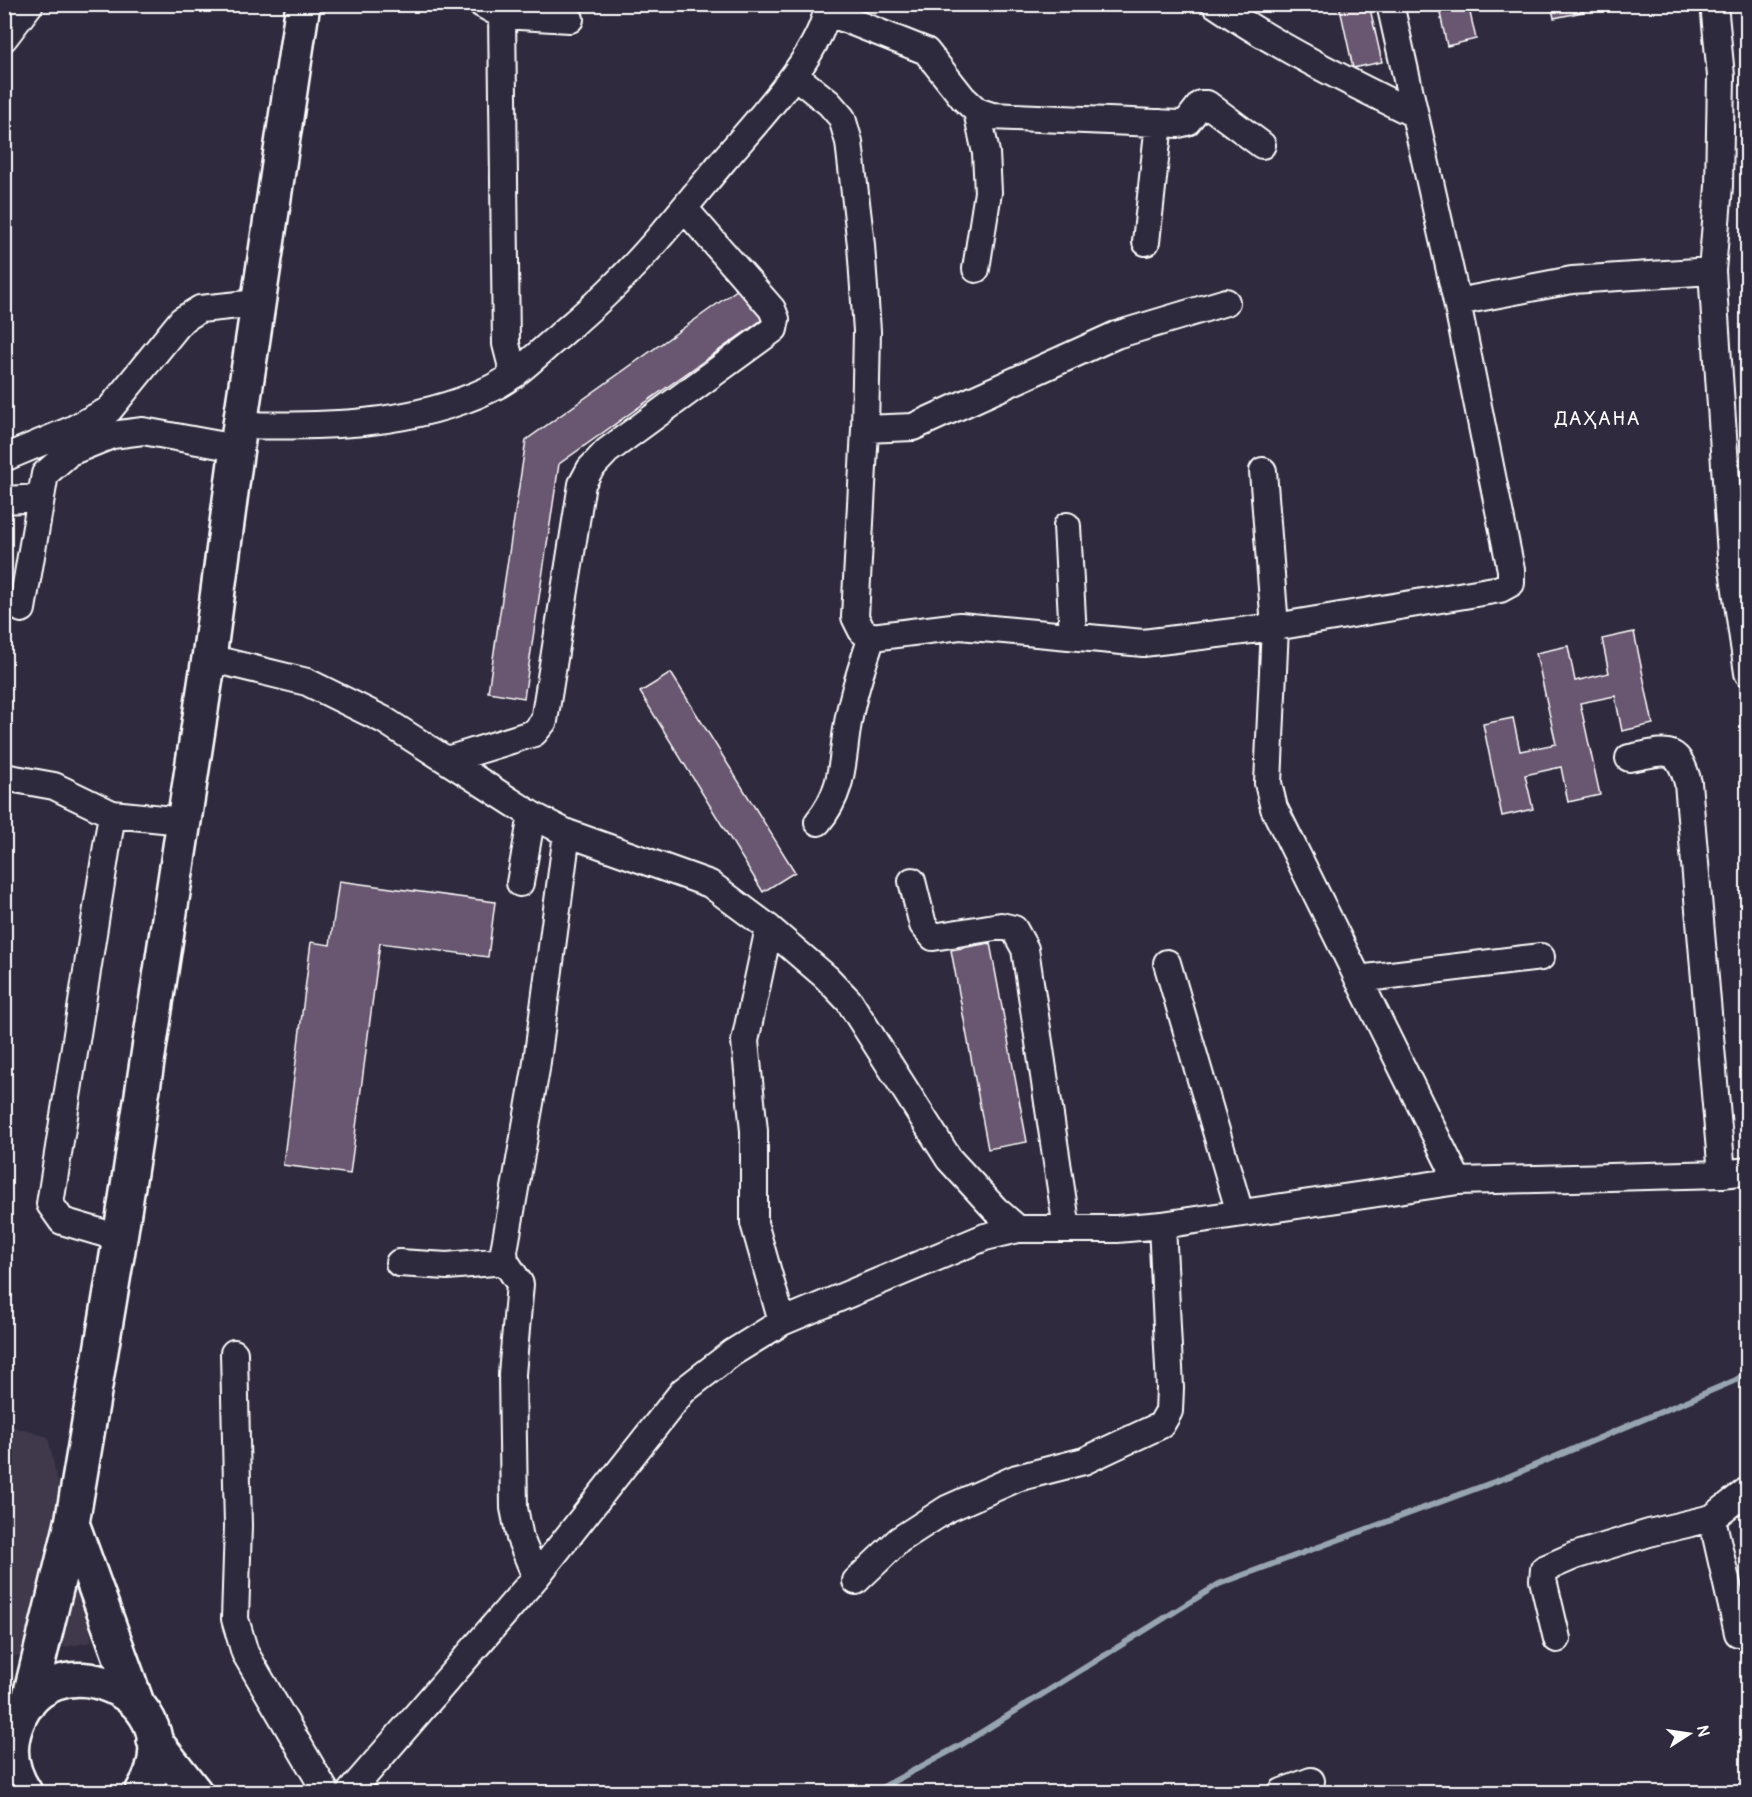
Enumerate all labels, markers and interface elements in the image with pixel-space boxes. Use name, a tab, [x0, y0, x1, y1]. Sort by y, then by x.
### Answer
district label: ДАҲАНА	[1554, 406, 1641, 431]
north arrow	[1659, 1704, 1719, 1764]
text: N	[1692, 1724, 1714, 1739]

